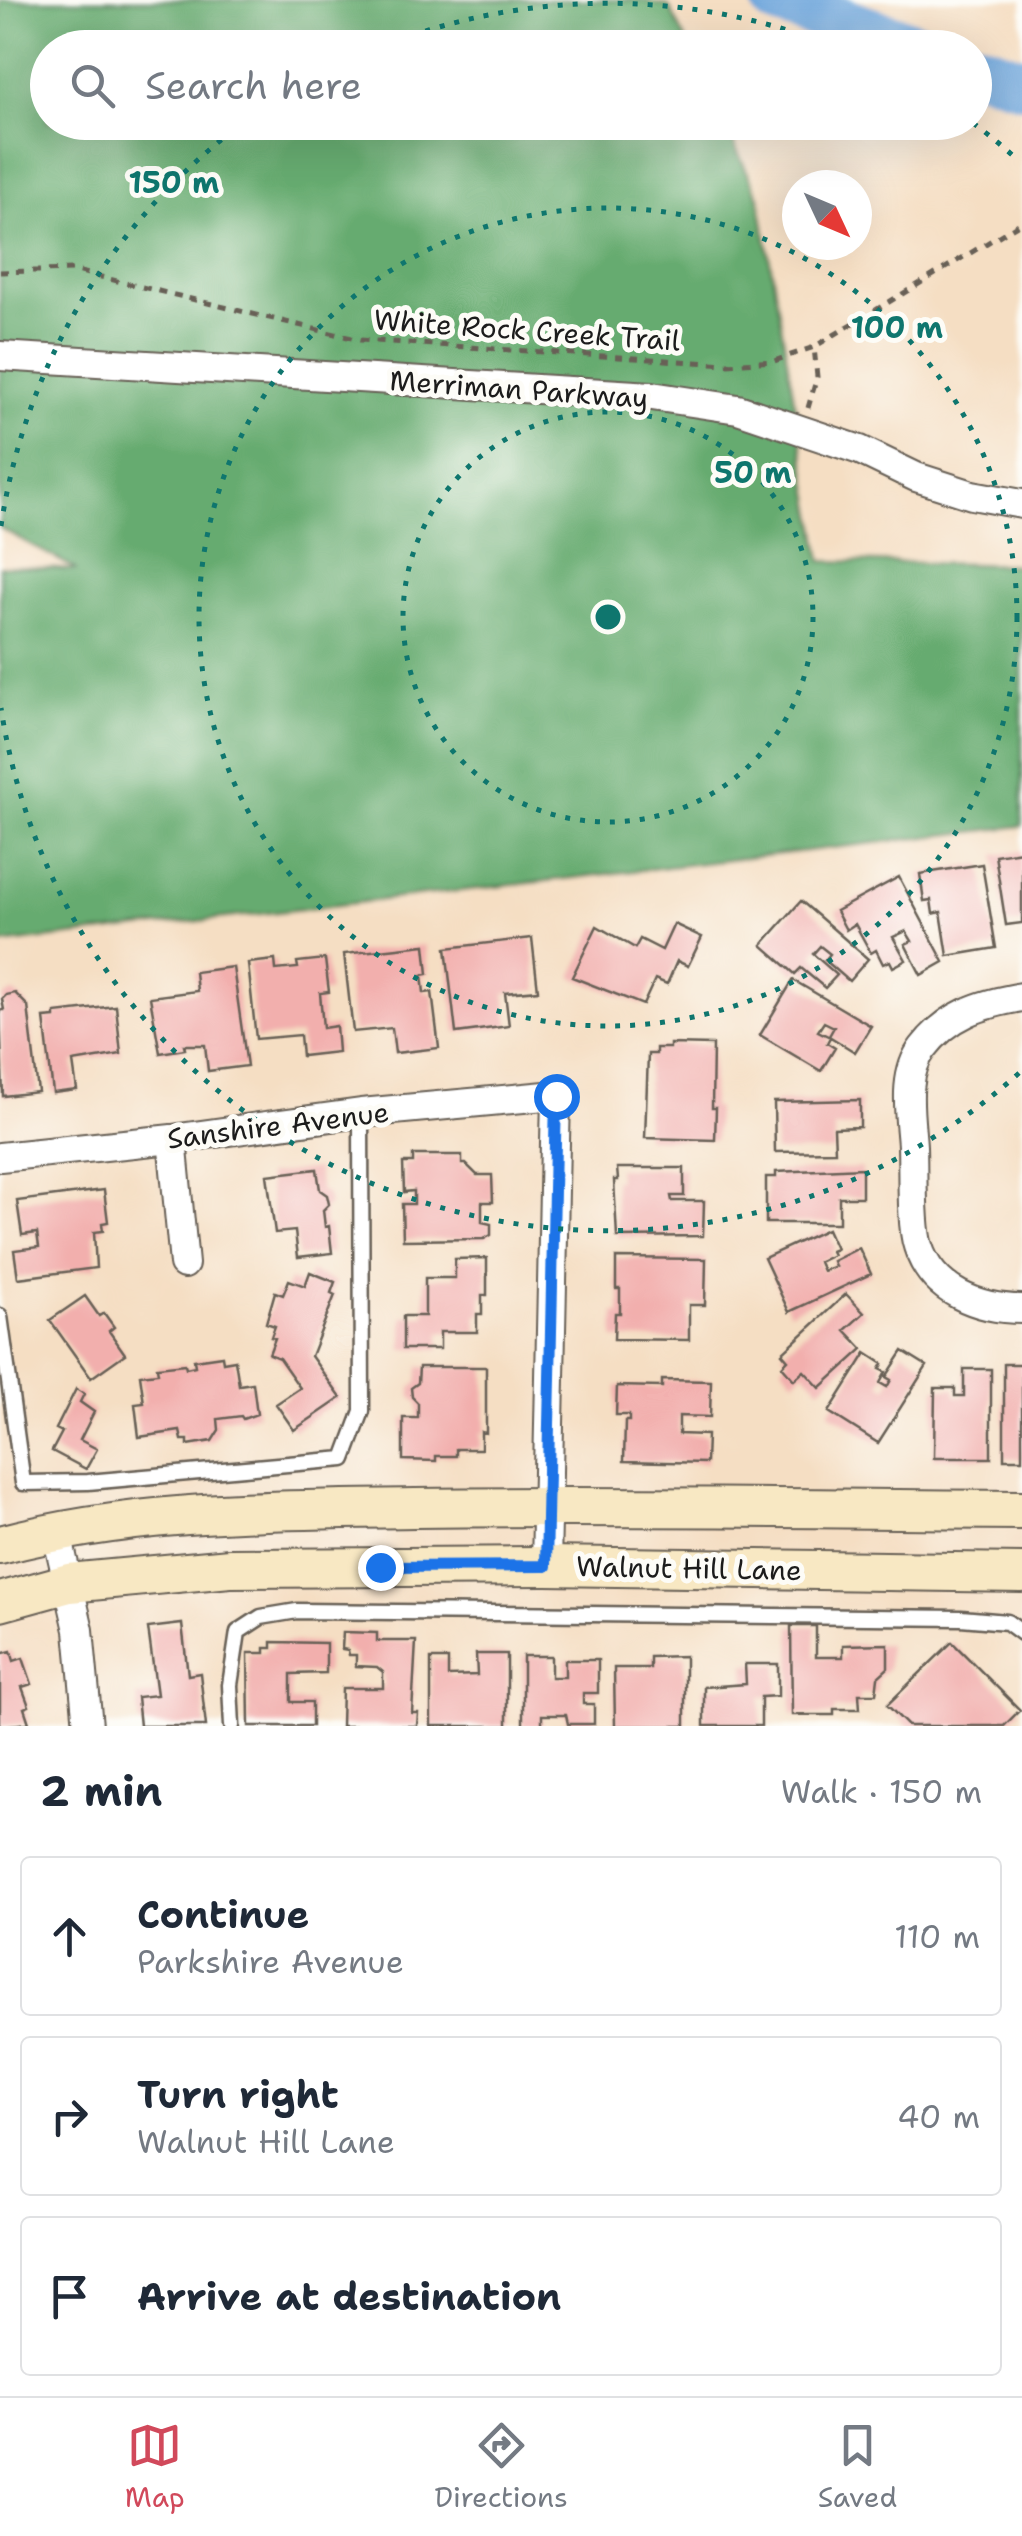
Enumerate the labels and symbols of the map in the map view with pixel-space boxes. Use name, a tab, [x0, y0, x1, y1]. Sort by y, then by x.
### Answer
text: 150 m	[129, 162, 219, 203]
north arrow	[782, 170, 872, 260]
street label: White Rock Creek Trail	[373, 300, 682, 360]
text: 100 m	[851, 307, 943, 348]
street label: Merriman Parkway	[388, 361, 650, 417]
text: 50 m	[714, 452, 792, 493]
centre of rings	[590, 599, 626, 635]
route start	[534, 1074, 580, 1120]
street label: Sanshire Avenue	[165, 1093, 391, 1157]
route end	[358, 1545, 404, 1591]
street label: Walnut Hill Lane	[576, 1547, 802, 1589]

